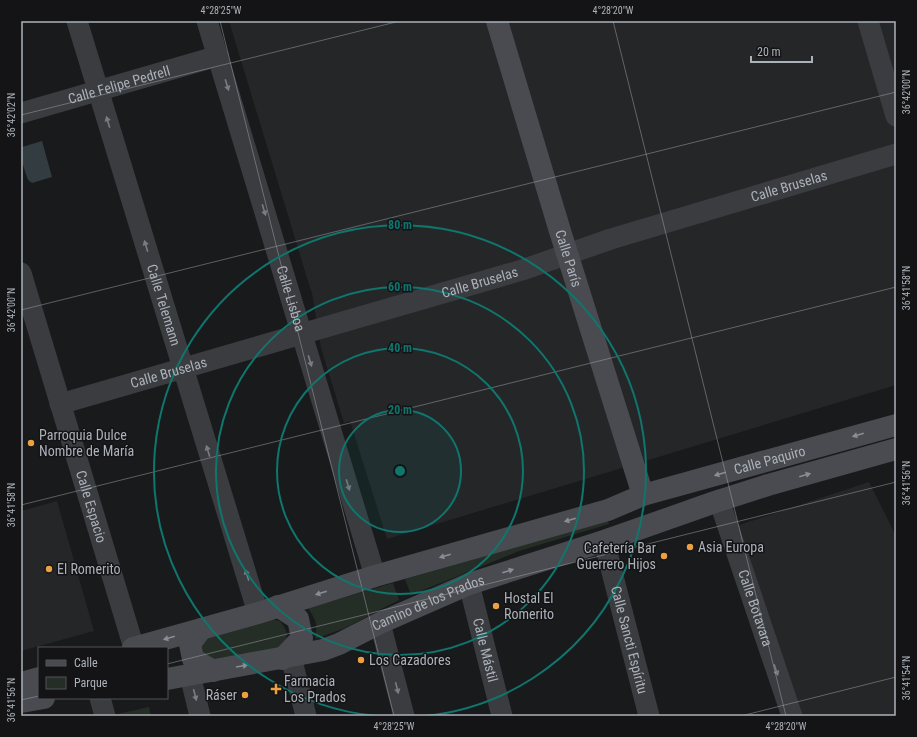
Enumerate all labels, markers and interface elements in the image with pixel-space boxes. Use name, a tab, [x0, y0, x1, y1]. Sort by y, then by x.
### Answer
text: 4°28'25"W	[201, 5, 242, 16]
text: 4°28'20"W	[593, 5, 634, 16]
scale bar	[751, 38, 812, 64]
text: 20 m	[757, 45, 781, 59]
street label: Calle Felipe Pedrell	[66, 62, 172, 107]
text: 36°42'00"N	[901, 70, 912, 114]
one-way arrow	[224, 79, 230, 91]
text: 36°42'02"N	[6, 93, 17, 137]
one-way arrow	[105, 116, 111, 128]
street label: Calle Bruselas	[749, 167, 829, 205]
one-way arrow	[261, 204, 267, 216]
text: 80 m	[388, 218, 412, 232]
street label: Calle París	[552, 228, 585, 289]
one-way arrow	[143, 240, 149, 252]
street label: Calle Telemann	[144, 262, 184, 348]
street label: Calle Lisboa	[274, 264, 308, 333]
street label: Calle Bruselas	[440, 264, 520, 301]
text: 36°41'58"N	[901, 266, 912, 310]
text: 60 m	[388, 280, 412, 294]
text: 36°42'00"N	[6, 288, 17, 332]
text: 40 m	[388, 341, 412, 355]
street label: Calle Bruselas	[128, 354, 209, 391]
one-way arrow	[307, 355, 313, 367]
text: 20 m	[388, 403, 412, 417]
place label: Parroquia Dulce Nombre de María	[39, 427, 134, 459]
one-way arrow	[852, 432, 864, 438]
marker: Parroquia Dulce Nombre de María	[26, 438, 36, 448]
street label: Calle Paquiro	[732, 442, 807, 478]
one-way arrow	[205, 445, 211, 457]
text: 36°41'56"N	[901, 461, 912, 505]
centre of rings	[393, 464, 407, 478]
street label: Calle Espacio	[73, 469, 110, 545]
one-way arrow	[714, 471, 726, 477]
one-way arrow	[799, 472, 811, 478]
one-way arrow	[345, 480, 351, 492]
text: 36°41'58"N	[6, 483, 17, 527]
one-way arrow	[564, 517, 576, 523]
place label: Asia Europa	[698, 539, 764, 555]
place label: Cafetería Bar Guerrero Hijos	[577, 540, 656, 572]
marker: Asia Europa	[685, 542, 695, 552]
marker: Cafetería Bar Guerrero Hijos	[659, 551, 669, 561]
one-way arrow	[439, 553, 451, 559]
place label: El Romerito	[57, 561, 120, 577]
marker: El Romerito	[44, 564, 54, 574]
one-way arrow	[502, 568, 514, 574]
street label: Calle Botavara	[735, 568, 776, 648]
one-way arrow	[244, 569, 250, 581]
street label: Camino de los Prados	[369, 572, 486, 634]
street label: Calle Sancti Espíritu	[608, 584, 651, 695]
one-way arrow	[314, 590, 326, 596]
place label: Hostal El Romerito	[504, 590, 554, 622]
marker: Hostal El Romerito	[491, 601, 501, 611]
street label: Calle Mástil	[470, 616, 501, 684]
one-way arrow	[163, 635, 175, 641]
legend	[38, 647, 168, 699]
place label: Los Cazadores	[369, 652, 451, 668]
marker: Los Cazadores	[356, 655, 366, 665]
text: Calle	[74, 656, 98, 670]
text: 36°41'54"N	[901, 656, 912, 700]
one-way arrow	[236, 662, 248, 668]
one-way arrow	[773, 664, 779, 676]
place label: Farmacia Los Prados	[284, 673, 346, 705]
text: Parque	[74, 676, 108, 690]
text: 36°41'56"N	[6, 678, 17, 722]
one-way arrow	[394, 682, 400, 694]
marker: Farmacia Los Prados	[271, 684, 281, 694]
place label: Ráser	[206, 687, 237, 703]
one-way arrow	[192, 689, 198, 702]
marker: Ráser	[240, 690, 250, 700]
text: 4°28'25"W	[374, 721, 415, 732]
text: 4°28'20"W	[766, 721, 807, 732]

